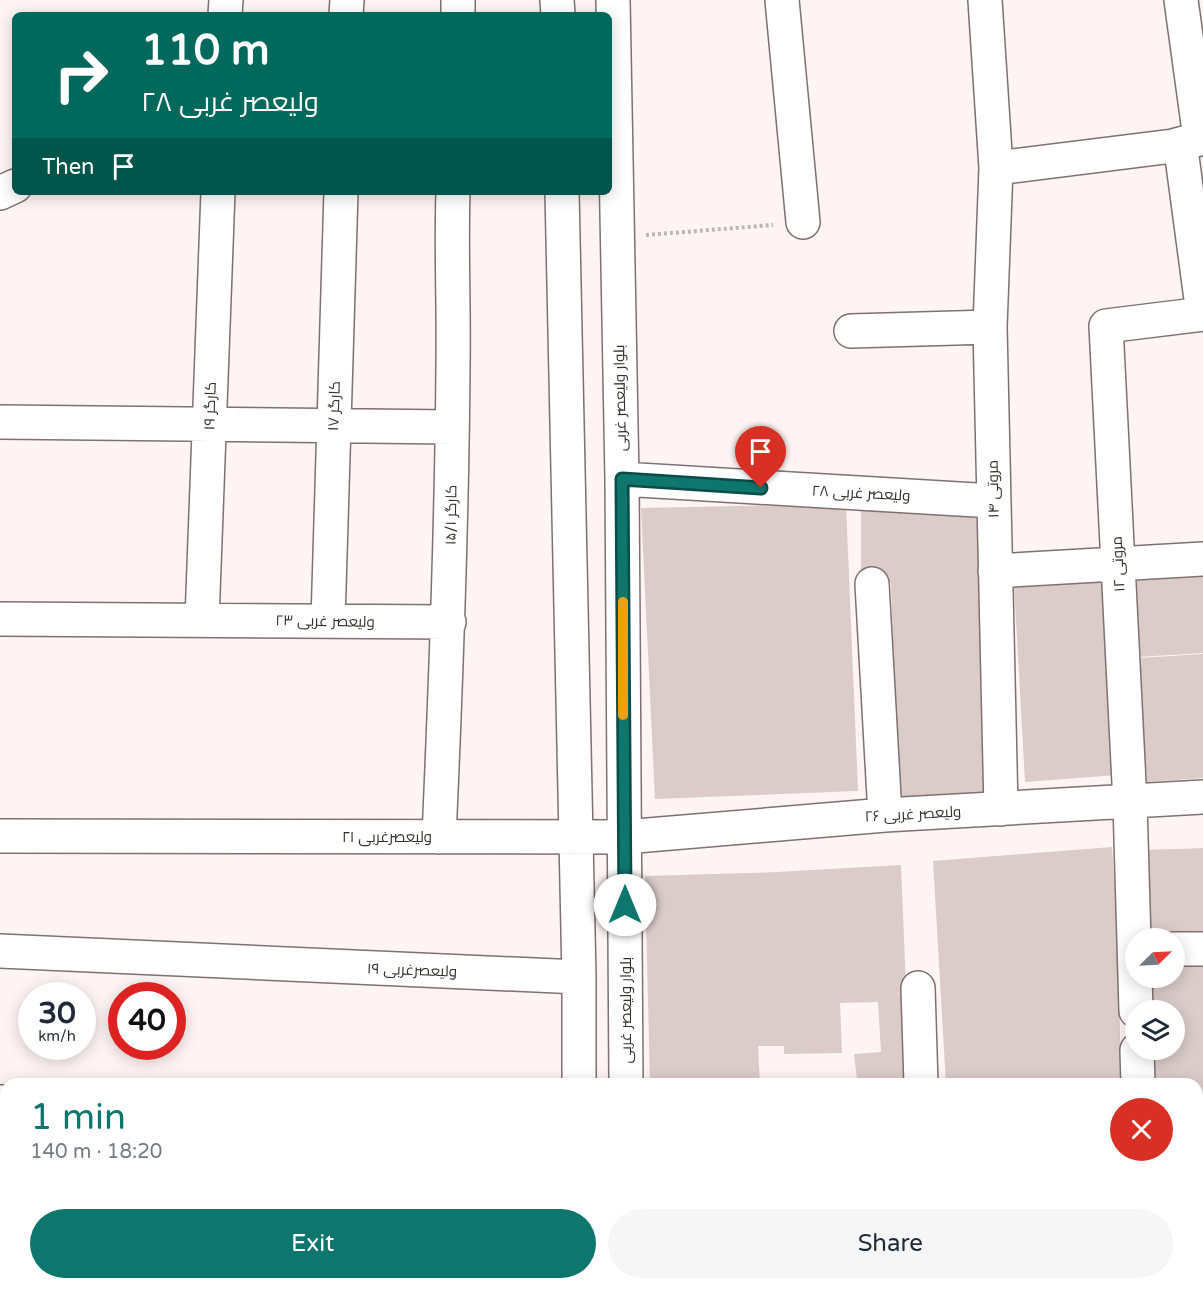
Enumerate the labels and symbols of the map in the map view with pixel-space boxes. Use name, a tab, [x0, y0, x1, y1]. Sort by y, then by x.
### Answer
street label: بلوار ولیعصر غربی	[610, 344, 631, 452]
street label: کارگر ۱۹	[200, 381, 220, 431]
street label: کارگر ۱۷	[324, 381, 344, 431]
pin	[735, 426, 786, 488]
street label: مروتی ۱۴	[983, 460, 1004, 518]
street label: ولیعصر غربی ۲۸	[811, 481, 911, 506]
street label: کارگر ۱۵/۱	[441, 485, 461, 545]
street label: مروتی ۱۲	[1108, 535, 1129, 592]
street label: ولیعصر غربی ۲۳	[275, 611, 375, 632]
street label: ولیعصر غربی ۲۶	[864, 802, 962, 827]
street label: ولیعصرغربی ۲۱	[342, 828, 432, 847]
position arrow	[593, 873, 657, 937]
north arrow	[1125, 928, 1185, 988]
street label: بلوار ولیعصر غربی	[617, 957, 636, 1063]
street label: ولیعصرغربی ۱۹	[367, 959, 457, 982]
speed limit sign: 40	[108, 982, 186, 1060]

